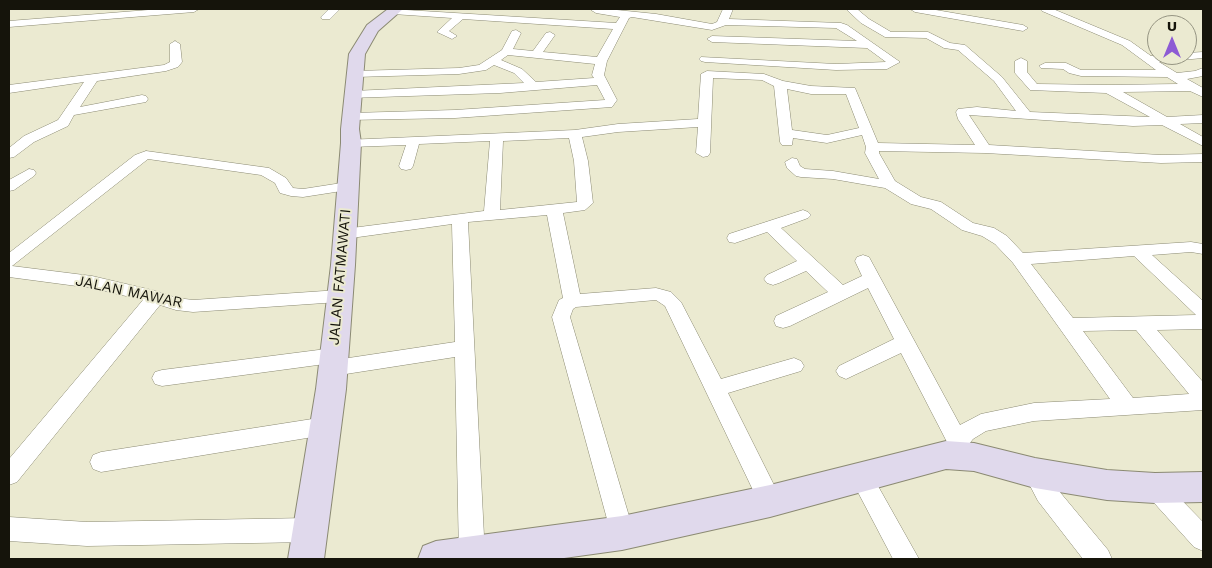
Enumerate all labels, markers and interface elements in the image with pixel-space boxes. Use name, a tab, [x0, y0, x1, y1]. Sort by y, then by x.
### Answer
north arrow	[1147, 15, 1197, 65]
text: U	[1167, 18, 1177, 34]
street label: JALAN FATMAWATI	[325, 208, 355, 346]
street label: JALAN MAWAR	[74, 272, 184, 312]

